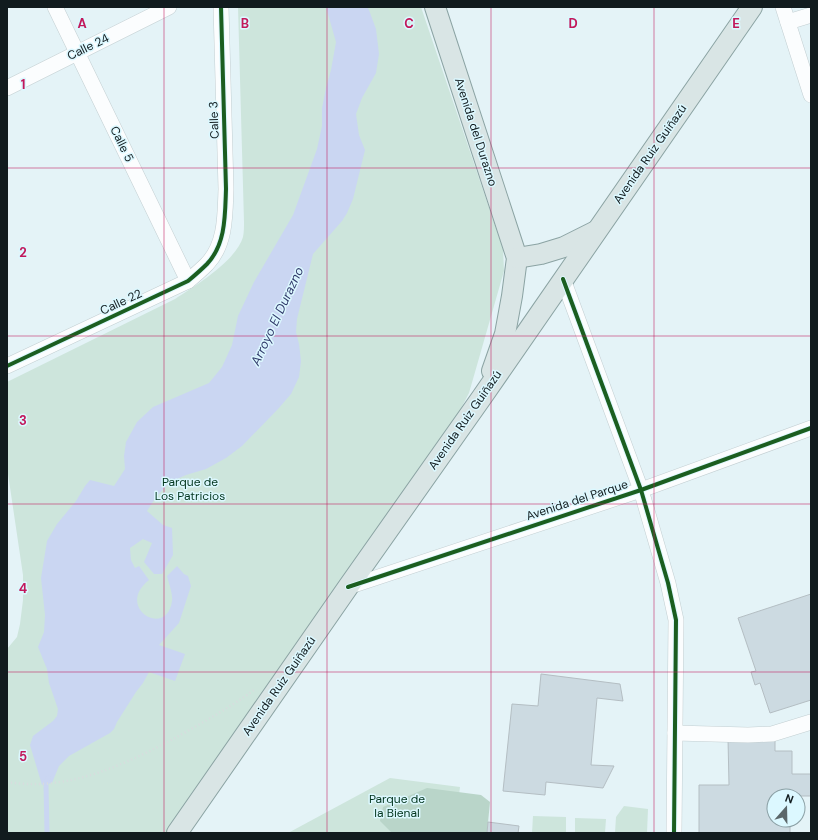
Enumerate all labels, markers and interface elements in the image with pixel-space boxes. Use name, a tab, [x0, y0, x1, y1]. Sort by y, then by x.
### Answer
text: A	[77, 15, 87, 32]
text: B	[241, 15, 249, 32]
text: C	[404, 15, 414, 32]
text: D	[568, 15, 578, 32]
text: E	[732, 15, 740, 32]
street label: Calle 24	[65, 30, 111, 64]
text: 1	[21, 76, 25, 93]
street label: Avenida del Durazno	[451, 76, 501, 188]
street label: Calle 3	[205, 101, 223, 139]
street label: Avenida Ruiz Guiñazú	[610, 101, 690, 207]
street label: Calle 5	[107, 124, 137, 164]
text: 2	[19, 244, 27, 261]
water label: Arroyo El Durazno	[246, 264, 307, 369]
street label: Calle 22	[98, 285, 145, 319]
street label: Avenida Ruiz Guiñazú	[425, 367, 505, 473]
text: 3	[19, 412, 27, 429]
park label: Parque de Los Patricios	[155, 474, 225, 504]
street label: Avenida del Parque	[524, 476, 630, 524]
text: 4	[19, 580, 27, 597]
street label: Avenida Ruiz Guiñazú	[239, 633, 319, 739]
text: 5	[19, 748, 27, 765]
north arrow	[766, 788, 806, 828]
park label: Parque de la Bienal	[369, 791, 425, 821]
text: N	[783, 791, 796, 807]

